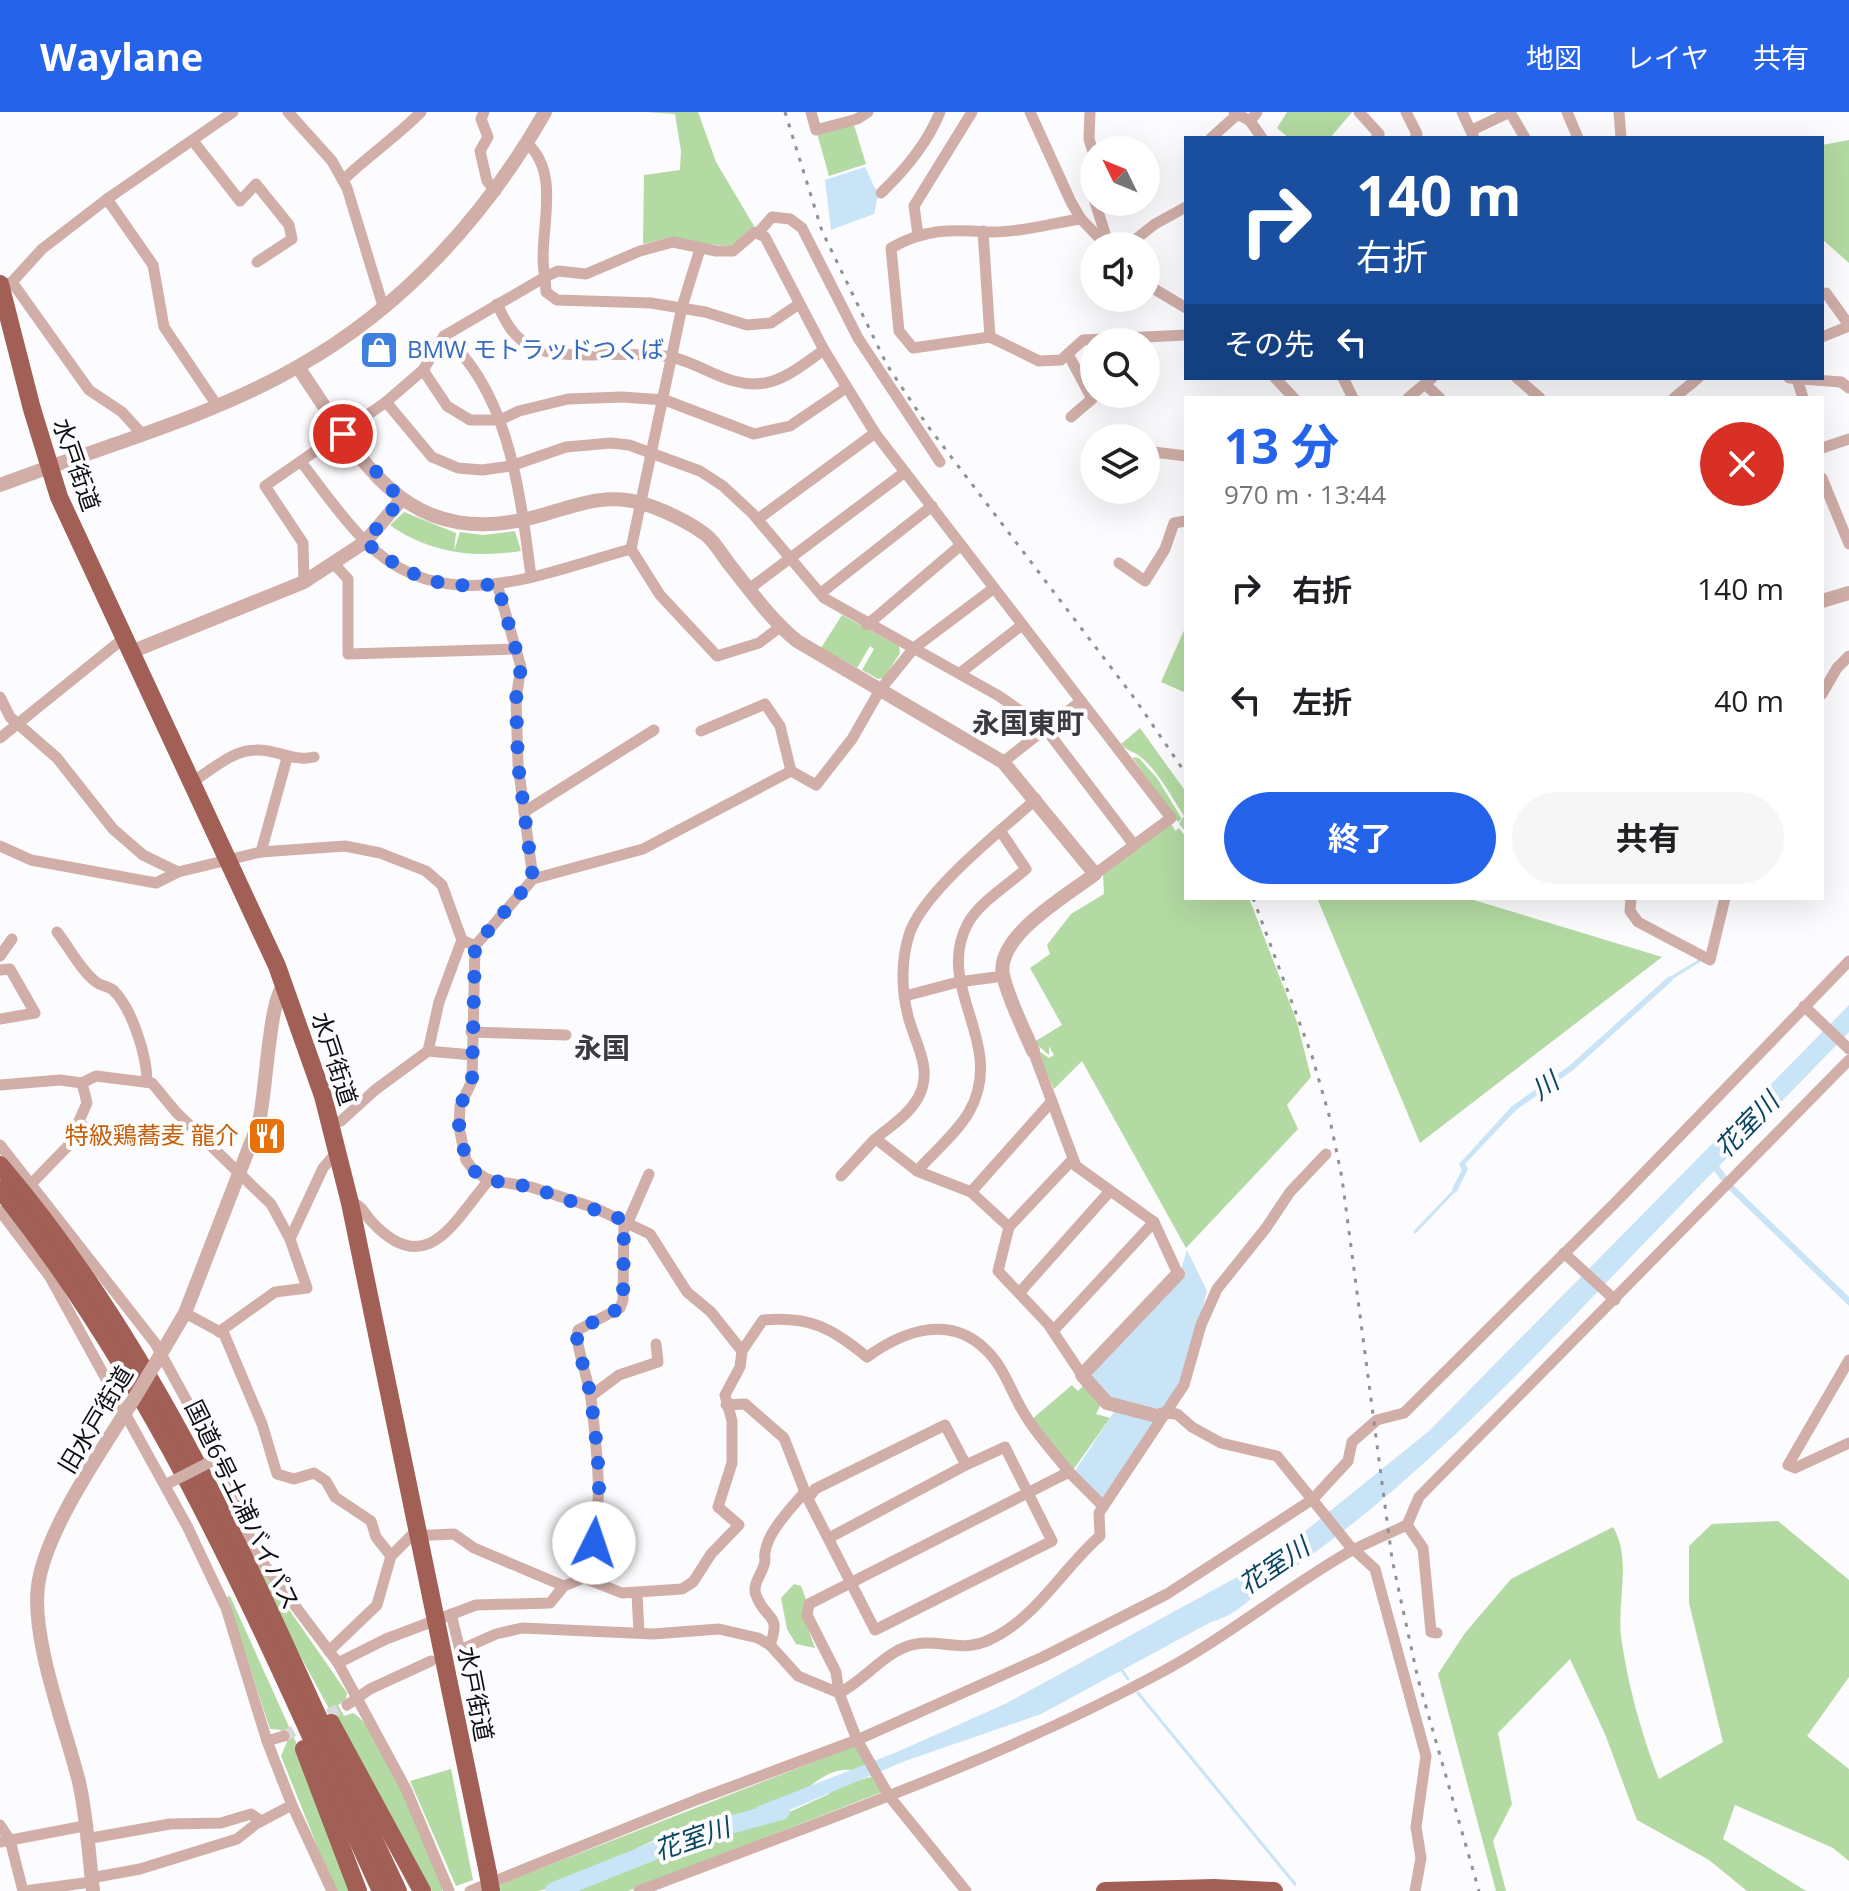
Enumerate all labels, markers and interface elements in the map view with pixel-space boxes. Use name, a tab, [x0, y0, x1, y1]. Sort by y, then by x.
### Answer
text: Waylane	[40, 30, 203, 82]
text: 地図	[1526, 38, 1582, 76]
text: レイヤ	[1626, 38, 1709, 76]
text: 共有	[1753, 38, 1809, 76]
north arrow	[1080, 136, 1160, 216]
map controls	[1080, 136, 1160, 504]
text: 140 m	[1356, 156, 1522, 232]
icon: right	[1224, 168, 1328, 272]
button: sound	[1080, 232, 1160, 312]
text: 右折	[1356, 232, 1428, 281]
icon: left	[1330, 320, 1374, 364]
text: その先	[1224, 323, 1314, 364]
button: search	[1080, 328, 1160, 408]
shop icon: BMW モトラッドつくば	[358, 329, 400, 371]
place label: BMW モトラッドつくば	[407, 332, 664, 365]
pin	[309, 400, 377, 468]
icon: arrive	[321, 412, 365, 456]
text: 13 分	[1224, 413, 1339, 478]
street label: 水戸街道	[46, 414, 109, 515]
button: close	[1700, 422, 1784, 506]
button: layers	[1080, 424, 1160, 504]
text: 970 m · 13:44	[1224, 476, 1386, 512]
icon: right	[1224, 566, 1268, 610]
text: 140 m	[1697, 568, 1784, 609]
text: 右折	[1292, 569, 1352, 610]
icon: left	[1224, 678, 1268, 722]
text: 40 m	[1714, 680, 1784, 721]
text: 左折	[1292, 681, 1352, 722]
district label: 永国東町	[972, 703, 1084, 741]
button: 終了	[1224, 792, 1496, 884]
button: 共有	[1512, 792, 1784, 884]
street label: 水戸街道	[305, 1008, 366, 1109]
district label: 永国	[574, 1028, 630, 1066]
water label: 川	[1523, 1061, 1568, 1107]
water label: 花室川	[1706, 1082, 1788, 1165]
restaurant icon: 特級鶏蕎麦 龍介	[246, 1115, 288, 1157]
place label: 特級鶏蕎麦 龍介	[65, 1118, 239, 1151]
street label: 旧水戸街道	[50, 1359, 140, 1479]
street label: 国道6号土浦バイパス	[178, 1394, 308, 1615]
position arrow	[552, 1501, 636, 1585]
water label: 花室川	[1231, 1527, 1318, 1602]
street label: 水戸街道	[451, 1643, 502, 1744]
water label: 花室川	[649, 1807, 737, 1868]

